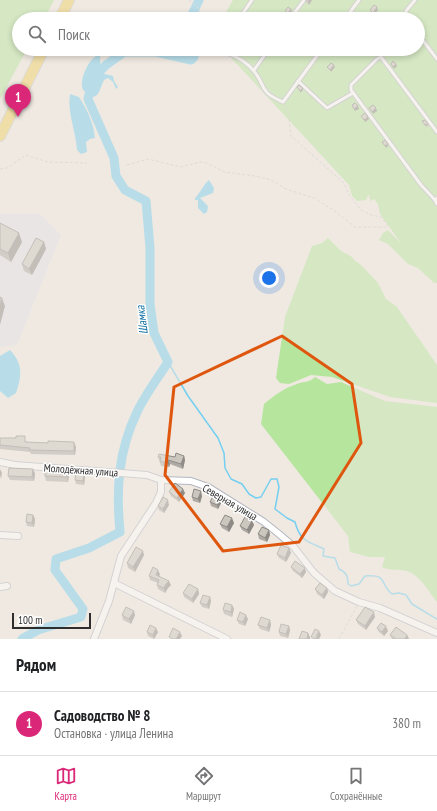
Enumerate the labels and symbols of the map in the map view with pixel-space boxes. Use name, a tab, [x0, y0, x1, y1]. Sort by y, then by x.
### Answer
pin: 1	[5, 84, 31, 117]
your location	[259, 268, 279, 288]
water label: Шамка	[132, 304, 151, 335]
street label: Молодёжная улица	[43, 460, 119, 480]
street label: Северная улица	[200, 481, 260, 523]
scale bar	[12, 611, 91, 630]

